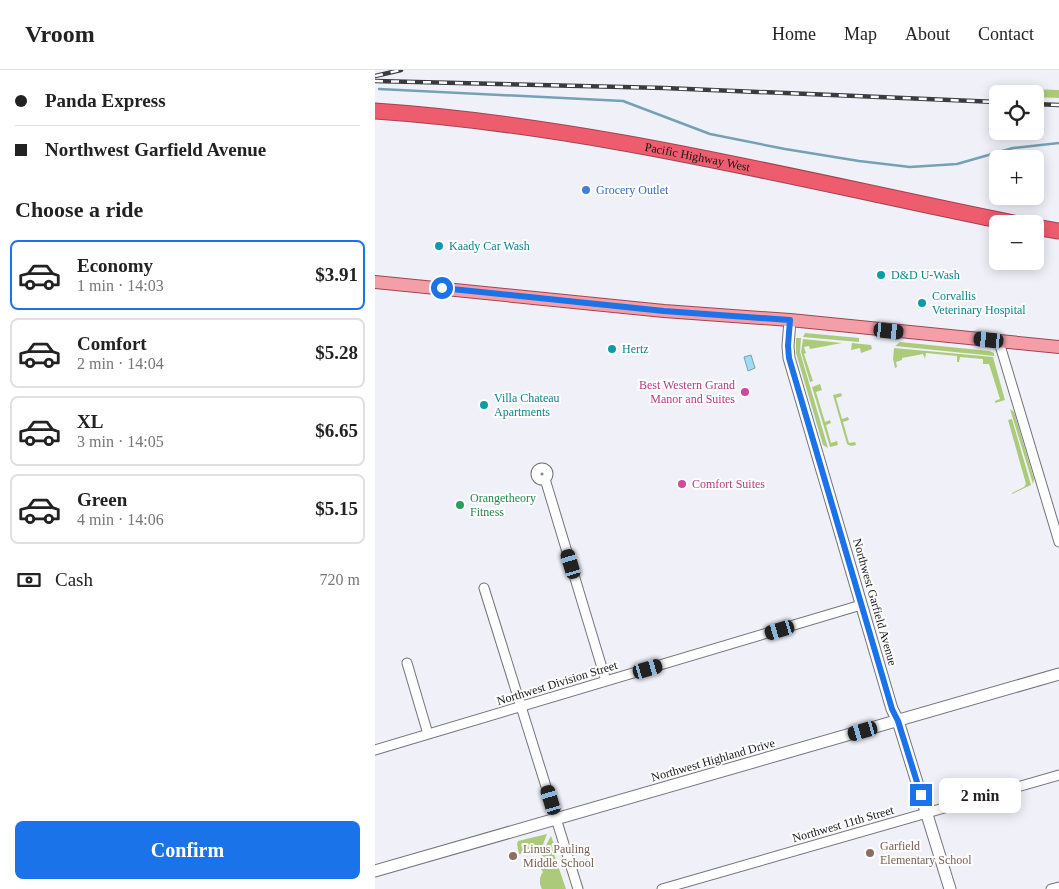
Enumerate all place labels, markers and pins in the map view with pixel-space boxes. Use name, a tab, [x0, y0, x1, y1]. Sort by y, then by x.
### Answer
place label: Grocery Outlet	[596, 183, 669, 197]
marker: Grocery Outlet	[580, 184, 592, 196]
place label: Kaady Car Wash	[449, 239, 530, 253]
marker: Kaady Car Wash	[433, 240, 445, 252]
place label: D&D U-Wash	[891, 268, 960, 282]
marker: D&D U-Wash	[875, 269, 887, 281]
place label: Corvallis Veterinary Hospital	[932, 289, 1026, 317]
marker: Corvallis Veterinary Hospital	[916, 297, 928, 309]
place label: Hertz	[622, 342, 649, 356]
marker: Hertz	[606, 343, 618, 355]
place label: Best Western Grand Manor and Suites	[639, 378, 735, 406]
marker: Best Western Grand Manor and Suites	[739, 386, 751, 398]
place label: Villa Chateau Apartments	[494, 391, 560, 419]
marker: Villa Chateau Apartments	[478, 399, 490, 411]
place label: Comfort Suites	[692, 477, 765, 491]
marker: Comfort Suites	[676, 478, 688, 490]
place label: Orangetheory Fitness	[470, 491, 536, 519]
marker: Orangetheory Fitness	[454, 499, 466, 511]
place label: Garfield Elementary School	[880, 839, 972, 867]
place label: Linus Pauling Middle School	[523, 842, 595, 870]
marker: Garfield Elementary School	[864, 847, 876, 859]
marker: Linus Pauling Middle School	[507, 850, 519, 862]

